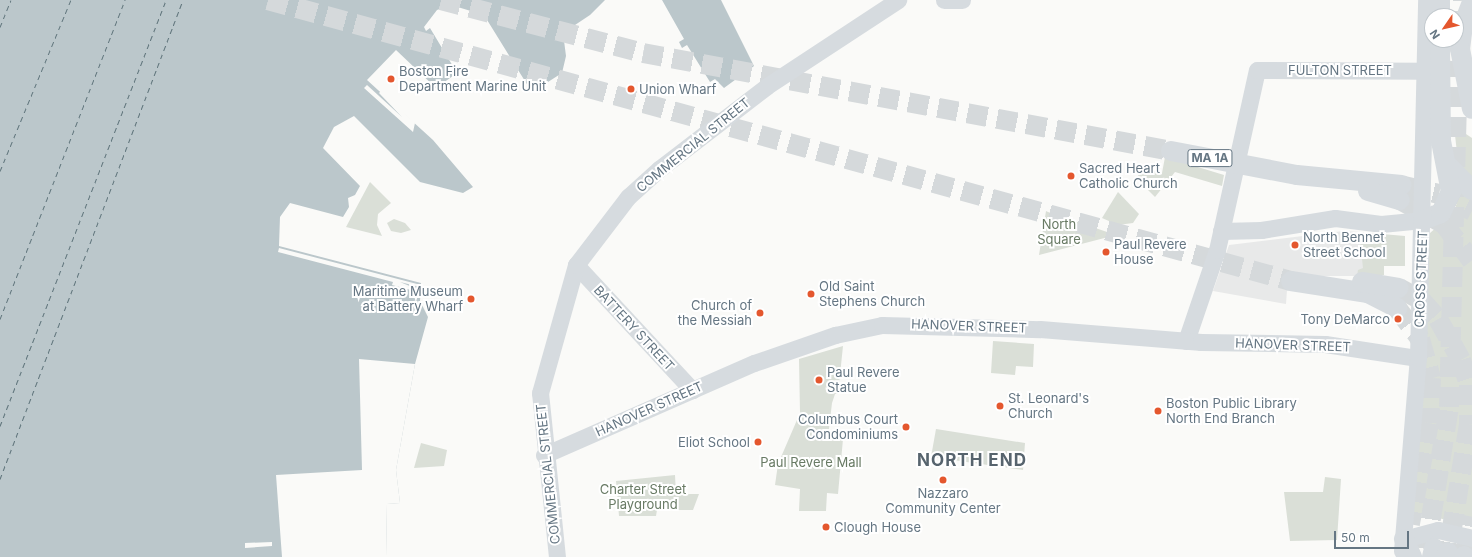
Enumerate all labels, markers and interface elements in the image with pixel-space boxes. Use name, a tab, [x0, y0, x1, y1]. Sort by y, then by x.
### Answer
north arrow	[1424, 8, 1464, 48]
text: N	[1427, 27, 1443, 42]
street label: FULTON STREET	[1288, 62, 1392, 78]
place label: Boston Fire Department Marine Unit	[399, 64, 546, 95]
marker: Boston Fire Department Marine Unit	[386, 74, 396, 84]
place label: Union Wharf	[639, 81, 716, 97]
marker: Union Wharf	[626, 84, 636, 94]
street label: COMMERCIAL STREET	[633, 95, 753, 195]
road number: MA 1A	[1187, 148, 1233, 168]
place label: Sacred Heart Catholic Church	[1079, 161, 1178, 192]
marker: Sacred Heart Catholic Church	[1066, 171, 1076, 181]
park label: North Square	[1037, 217, 1081, 248]
place label: North Bennet Street School	[1303, 230, 1386, 261]
street label: CROSS STREET	[1412, 230, 1430, 328]
place label: Paul Revere House	[1114, 237, 1186, 268]
marker: North Bennet Street School	[1290, 240, 1300, 250]
marker: Paul Revere House	[1101, 247, 1111, 257]
place label: Old Saint Stephens Church	[819, 279, 925, 310]
street label: BATTERY STREET	[591, 282, 677, 374]
place label: Maritime Museum at Battery Wharf	[353, 284, 463, 315]
marker: Old Saint Stephens Church	[806, 289, 816, 299]
marker: Maritime Museum at Battery Wharf	[466, 294, 476, 304]
place label: Church of the Messiah	[678, 298, 752, 329]
marker: Church of the Messiah	[755, 308, 765, 318]
place label: Tony DeMarco	[1300, 311, 1390, 327]
marker: Tony DeMarco	[1393, 314, 1403, 324]
street label: HANOVER STREET	[911, 316, 1027, 336]
street label: HANOVER STREET	[1235, 335, 1351, 355]
place label: Paul Revere Statue	[827, 365, 899, 396]
marker: Paul Revere Statue	[814, 375, 824, 385]
street label: HANOVER STREET	[593, 378, 705, 440]
place label: St. Leonard's Church	[1008, 391, 1089, 422]
place label: Boston Public Library North End Branch	[1166, 396, 1297, 427]
marker: St. Leonard's Church	[995, 401, 1005, 411]
street label: COMMERCIAL STREET	[533, 403, 563, 545]
marker: Boston Public Library North End Branch	[1153, 406, 1163, 416]
place label: Columbus Court Condominiums	[798, 412, 898, 443]
marker: Columbus Court Condominiums	[901, 422, 911, 432]
place label: Eliot School	[678, 434, 750, 450]
marker: Eliot School	[753, 437, 763, 447]
district label: NORTH END	[917, 451, 1027, 471]
park label: Paul Revere Mall	[760, 454, 862, 470]
marker: Nazzaro Community Center	[938, 475, 948, 485]
park label: Charter Street Playground	[600, 482, 686, 513]
place label: Nazzaro Community Center	[885, 486, 1001, 517]
place label: Clough House	[834, 519, 921, 535]
marker: Clough House	[821, 522, 831, 532]
scale bar	[1336, 523, 1411, 549]
text: 50 m	[1341, 530, 1370, 545]

